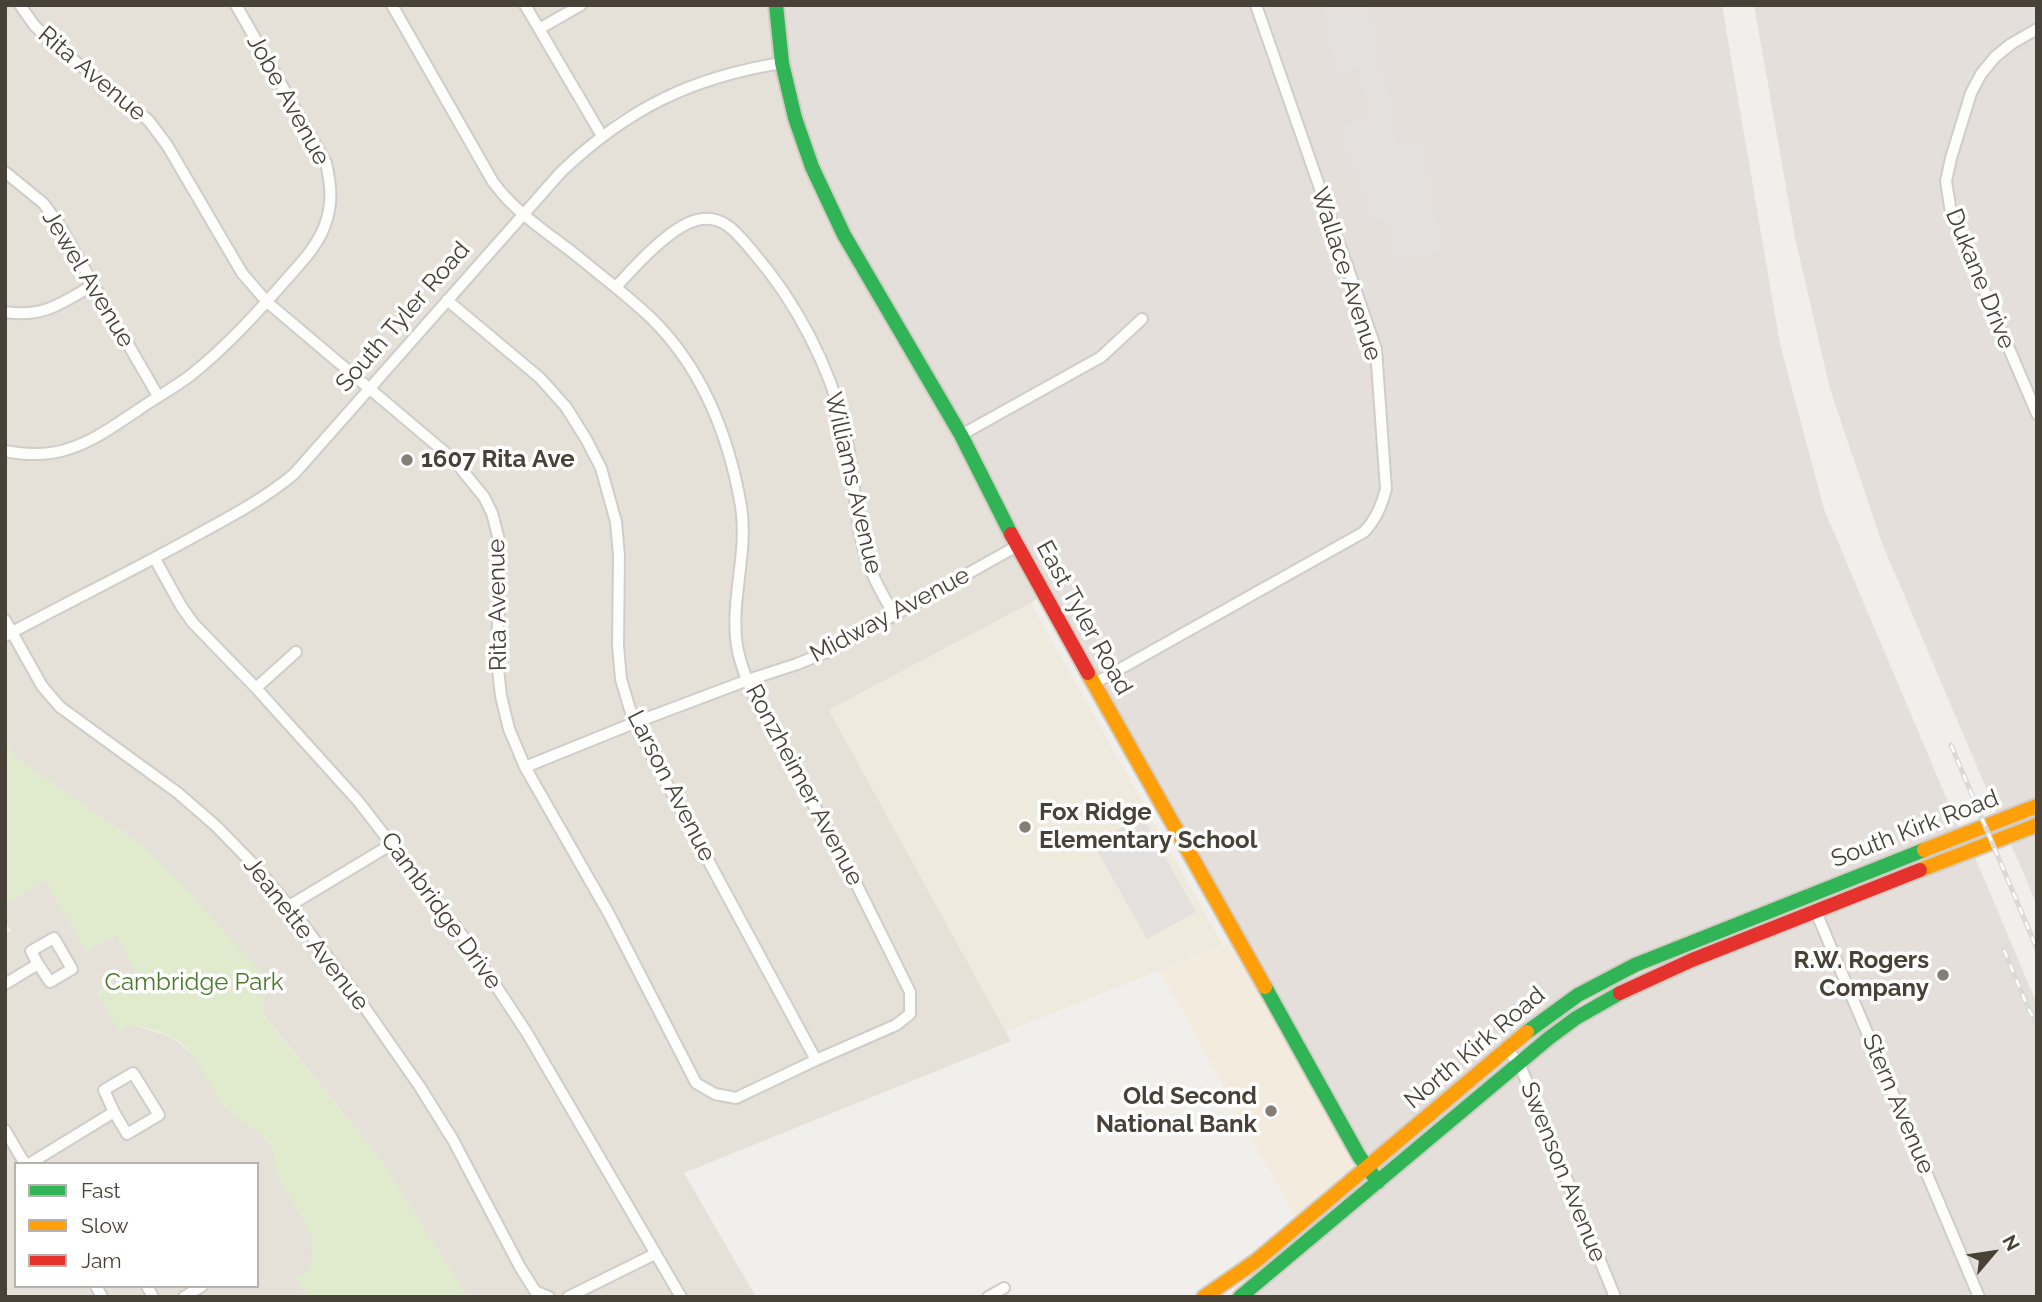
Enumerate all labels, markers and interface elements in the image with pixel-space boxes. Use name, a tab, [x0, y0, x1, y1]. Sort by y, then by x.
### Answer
street label: Rita Avenue	[32, 20, 152, 128]
street label: Jobe Avenue	[240, 30, 336, 170]
street label: Wallace Avenue	[1304, 184, 1388, 364]
street label: Jewel Avenue	[36, 205, 140, 353]
street label: Dukane Drive	[1939, 205, 2021, 353]
street label: South Tyler Road	[330, 236, 476, 398]
street label: Williams Avenue	[818, 389, 888, 577]
place label: 1607 Rita Ave	[421, 446, 575, 474]
marker: 1607 Rita Ave	[399, 452, 415, 468]
street label: East Tyler Road	[1030, 536, 1138, 700]
street label: Rita Avenue	[482, 539, 514, 671]
street label: Midway Avenue	[805, 561, 975, 669]
street label: Ronzheimer Avenue	[739, 680, 869, 890]
street label: Larson Avenue	[621, 706, 721, 866]
street label: South Kirk Road	[1827, 784, 2003, 874]
place label: Fox Ridge Elementary School	[1039, 799, 1257, 855]
marker: Fox Ridge Elementary School	[1017, 819, 1033, 835]
street label: Cambridge Drive	[374, 827, 508, 995]
street label: Jeanette Avenue	[237, 852, 375, 1016]
place label: R.W. Rogers Company	[1794, 947, 1929, 1003]
marker: R.W. Rogers Company	[1935, 967, 1951, 983]
park label: Cambridge Park	[104, 969, 284, 997]
street label: North Kirk Road	[1399, 981, 1551, 1115]
street label: Stern Avenue	[1856, 1030, 1940, 1178]
street label: Swenson Avenue	[1514, 1078, 1612, 1266]
place label: Old Second National Bank	[1096, 1083, 1257, 1139]
marker: Old Second National Bank	[1263, 1103, 1279, 1119]
legend	[14, 1162, 259, 1288]
text: Fast	[81, 1178, 121, 1203]
text: Slow	[81, 1213, 129, 1238]
north arrow	[1958, 1218, 2028, 1288]
text: N	[1998, 1231, 2025, 1254]
text: Jam	[81, 1248, 122, 1273]

